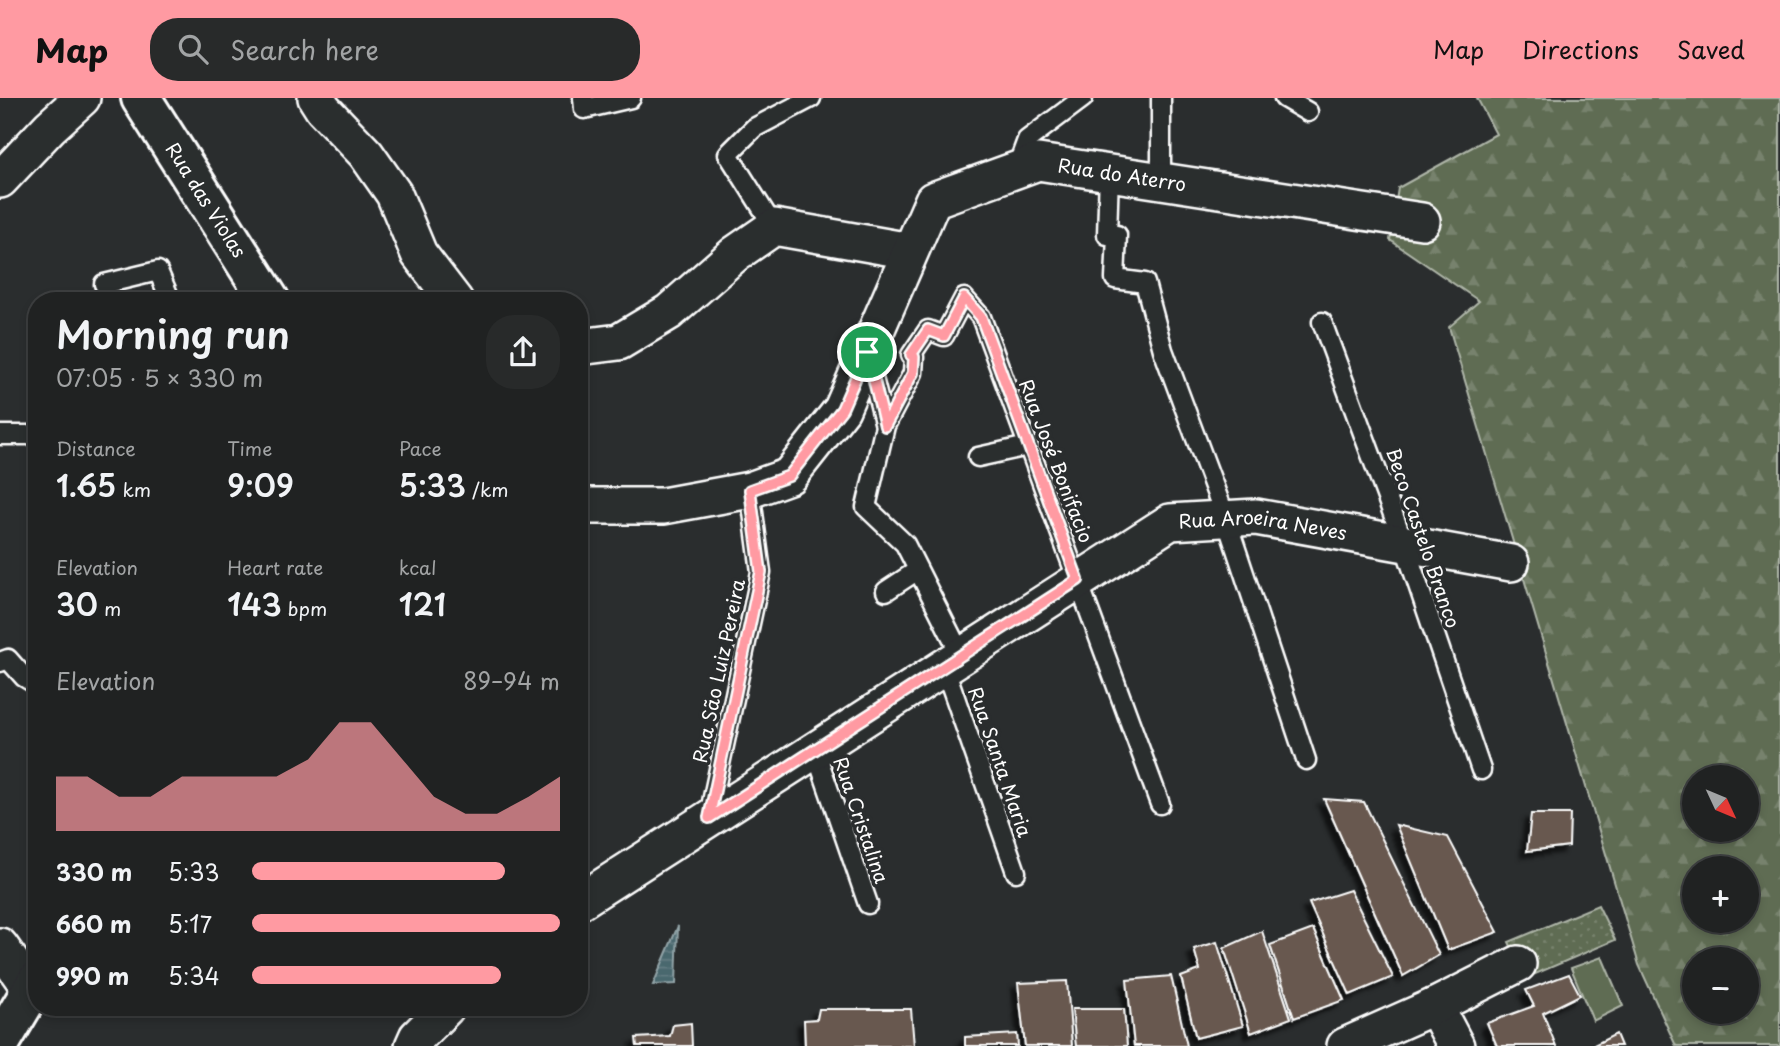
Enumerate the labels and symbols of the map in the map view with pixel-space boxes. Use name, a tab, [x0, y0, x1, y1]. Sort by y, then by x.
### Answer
street label: Rua das Violas	[160, 137, 254, 263]
street label: Rua do Aterro	[1056, 150, 1188, 198]
pin	[837, 322, 897, 382]
street label: Rua José Bonifacio	[1013, 375, 1101, 547]
street label: Beco Castelo Branco	[1380, 444, 1468, 631]
street label: Rua Aroeira Neves	[1178, 502, 1349, 546]
street label: Rua São Luiz Pereira	[685, 576, 751, 765]
street label: Rua Santa Maria	[962, 683, 1040, 841]
street label: Rua Cristalina	[827, 753, 897, 887]
north arrow	[1682, 765, 1759, 842]

